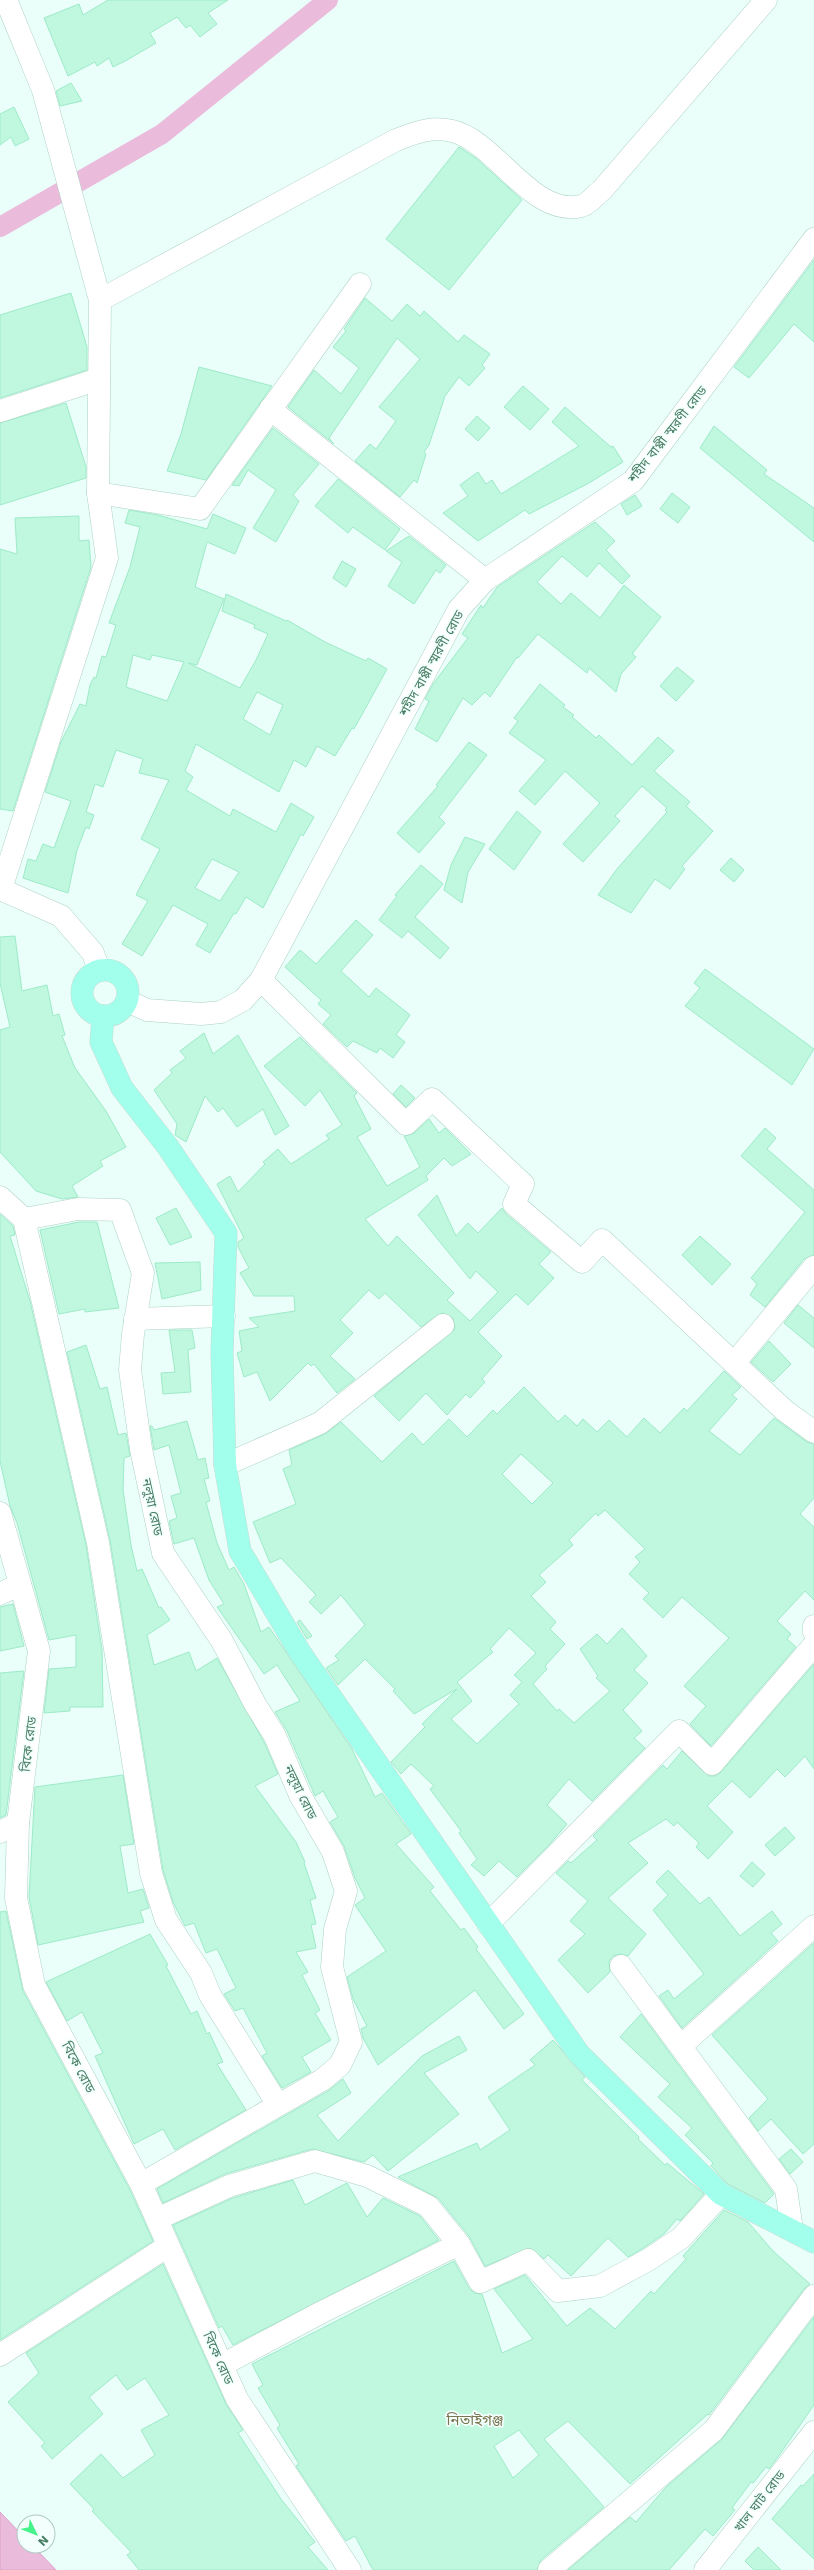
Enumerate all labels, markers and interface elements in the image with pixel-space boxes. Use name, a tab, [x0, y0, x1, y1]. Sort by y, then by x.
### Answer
street label: শহীদ বাপ্পী স্মরণী রোড	[624, 382, 710, 486]
street label: শহীদ বাপ্পী স্মরণী রোড	[396, 607, 467, 719]
street label: নলুয়া রোড	[138, 1476, 166, 1538]
street label: বিকে রোড	[18, 1715, 39, 1774]
street label: নলুয়া রোড	[280, 1762, 320, 1823]
street label: বিকে রোড	[58, 2038, 99, 2096]
street label: বিকে রোড	[200, 2329, 237, 2387]
district label: নিতাইগঞ্জ	[446, 2411, 503, 2429]
street label: খাল ঘাট রোড	[731, 2467, 788, 2535]
north arrow	[16, 2514, 56, 2554]
text: N	[35, 2533, 51, 2548]

